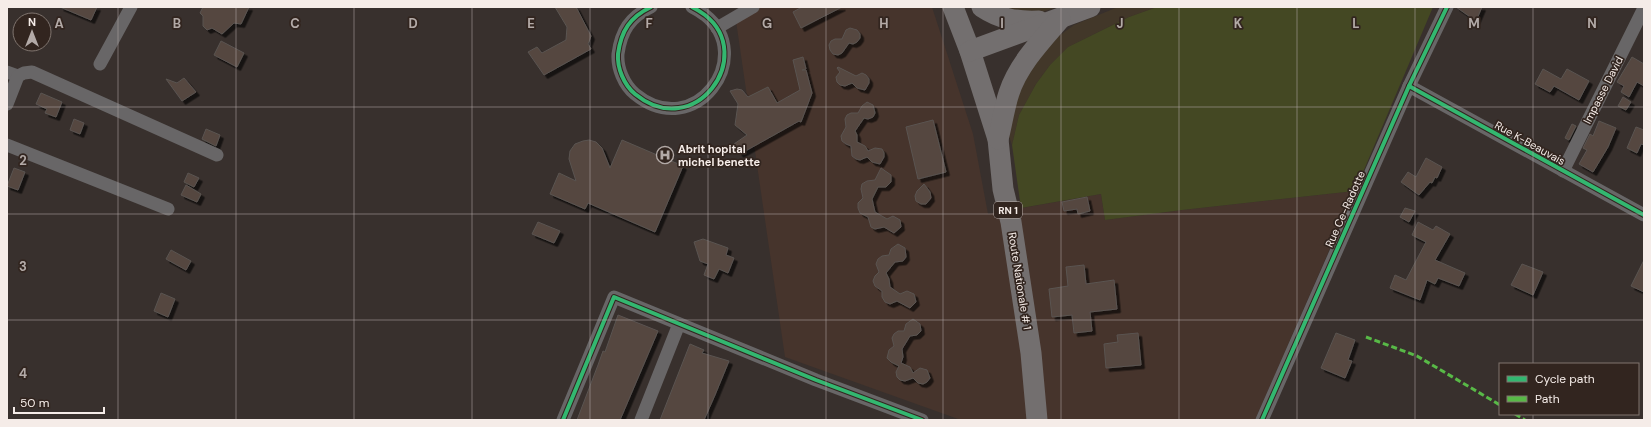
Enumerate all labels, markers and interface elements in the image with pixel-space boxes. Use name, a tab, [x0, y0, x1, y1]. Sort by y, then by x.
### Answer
north arrow	[12, 12, 52, 52]
text: N	[28, 15, 36, 29]
text: A	[54, 15, 64, 32]
text: B	[173, 15, 181, 32]
text: C	[290, 15, 300, 32]
text: D	[408, 15, 418, 32]
text: E	[527, 15, 535, 32]
text: F	[645, 15, 653, 32]
text: G	[762, 15, 772, 32]
text: H	[879, 15, 889, 32]
text: I	[1000, 15, 1004, 32]
text: J	[1116, 15, 1124, 32]
text: K	[1234, 15, 1243, 32]
text: L	[1352, 15, 1360, 32]
text: M	[1468, 15, 1480, 32]
text: N	[1587, 15, 1597, 32]
street label: Impasse David	[1580, 54, 1626, 126]
street label: Rue K-Beauvais	[1492, 118, 1568, 168]
place label: Abrit hopital michel benette	[678, 142, 761, 169]
hospital icon: Abrit hopital michel benette	[655, 145, 675, 165]
text: 2	[19, 152, 27, 169]
street label: Rue Ce-Radotte	[1322, 169, 1368, 249]
road number: RN 1	[994, 202, 1022, 218]
street label: Route Nationale # 1	[1005, 231, 1035, 331]
text: 3	[19, 258, 27, 275]
legend	[1499, 363, 1639, 415]
text: 4	[19, 365, 27, 382]
text: Cycle path	[1535, 371, 1595, 387]
scale bar	[14, 389, 104, 415]
text: Path	[1535, 391, 1560, 407]
text: 50 m	[20, 395, 49, 411]

